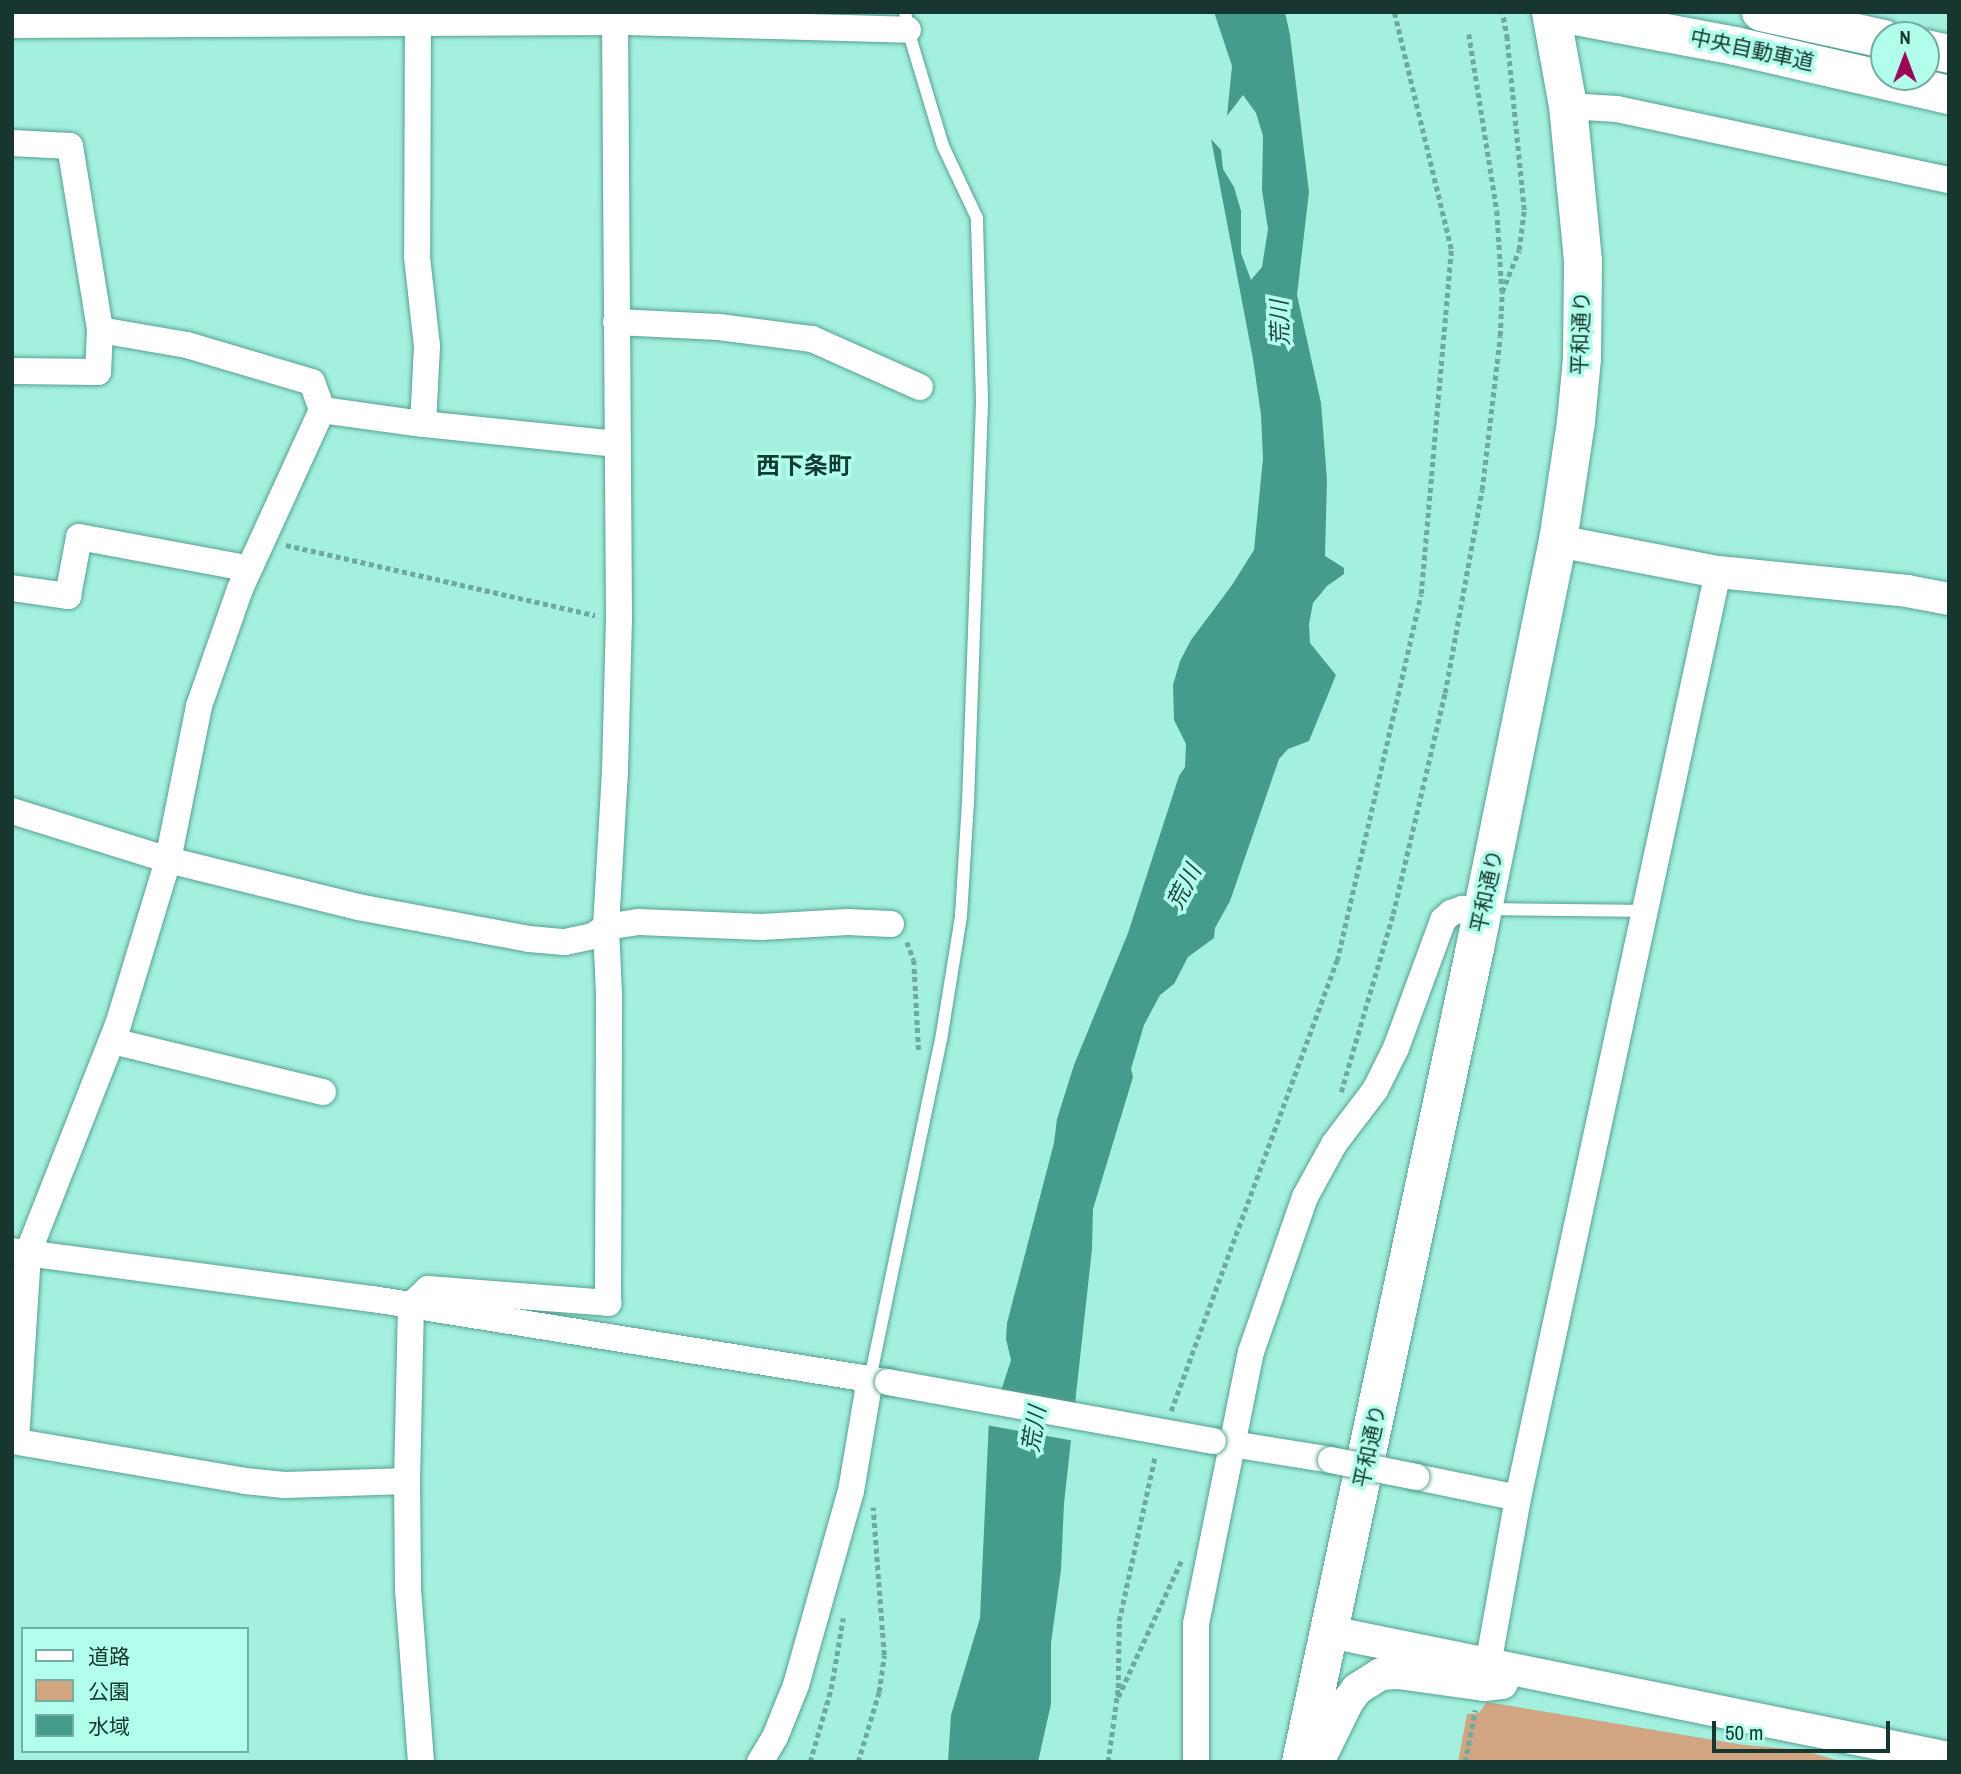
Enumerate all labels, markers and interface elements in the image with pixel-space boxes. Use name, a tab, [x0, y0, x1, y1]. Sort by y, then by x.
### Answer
north arrow	[1870, 21, 1940, 91]
text: N	[1899, 24, 1911, 50]
street label: 中央自動車道	[1688, 25, 1816, 75]
street label: 平和通り	[1567, 291, 1595, 375]
water label: 荒川	[1265, 300, 1295, 346]
district label: 西下条町	[756, 452, 852, 480]
street label: 平和通り	[1466, 847, 1508, 935]
water label: 荒川	[1161, 860, 1207, 914]
street label: 平和通り	[1349, 1402, 1391, 1490]
water label: 荒川	[1017, 1404, 1051, 1454]
legend	[21, 1627, 248, 1753]
text: 道路	[88, 1642, 130, 1671]
text: 公園	[88, 1677, 130, 1706]
scale bar	[1716, 1708, 1895, 1752]
text: 水域	[88, 1712, 130, 1741]
text: 50 m	[1725, 1718, 1763, 1747]

